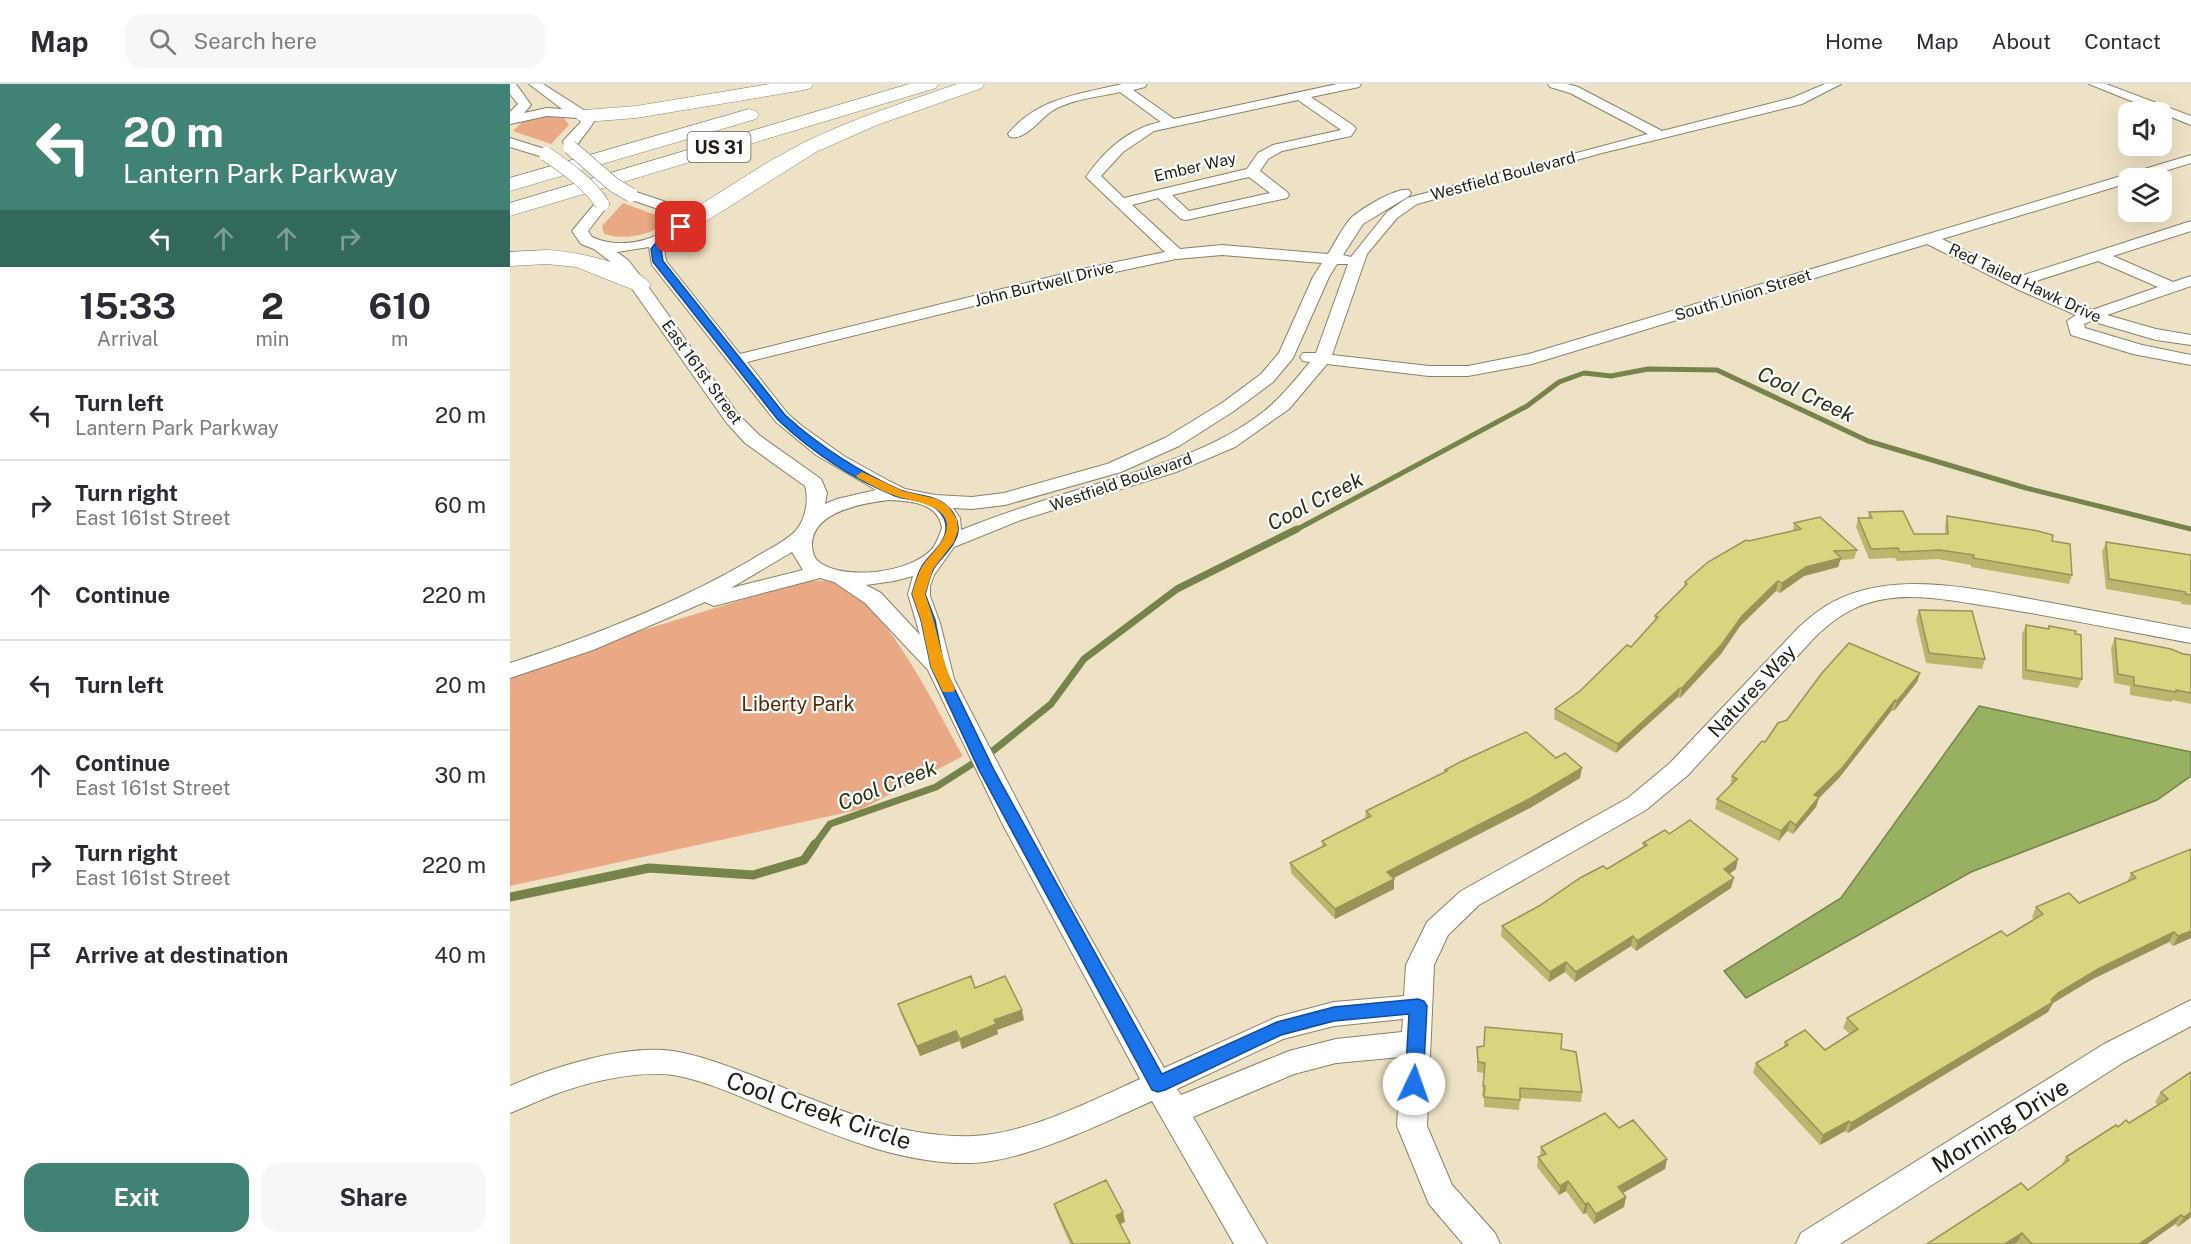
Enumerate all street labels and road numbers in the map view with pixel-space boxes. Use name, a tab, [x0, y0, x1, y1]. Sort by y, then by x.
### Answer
road number: US 31	[688, 132, 750, 162]
street label: Ember Way	[1152, 148, 1238, 186]
street label: Westfield Boulevard	[1429, 148, 1577, 204]
street label: Red Tailed Hawk Drive	[1946, 239, 2104, 327]
street label: John Burtwell Drive	[972, 257, 1116, 311]
street label: South Union Street	[1672, 265, 1814, 325]
street label: East 161st Street	[658, 316, 746, 428]
street label: Westfield Boulevard	[1047, 449, 1195, 515]
street label: Natures Way	[1703, 639, 1801, 742]
street label: Cool Creek Circle	[723, 1065, 915, 1155]
street label: Morning Drive	[1926, 1072, 2074, 1178]

